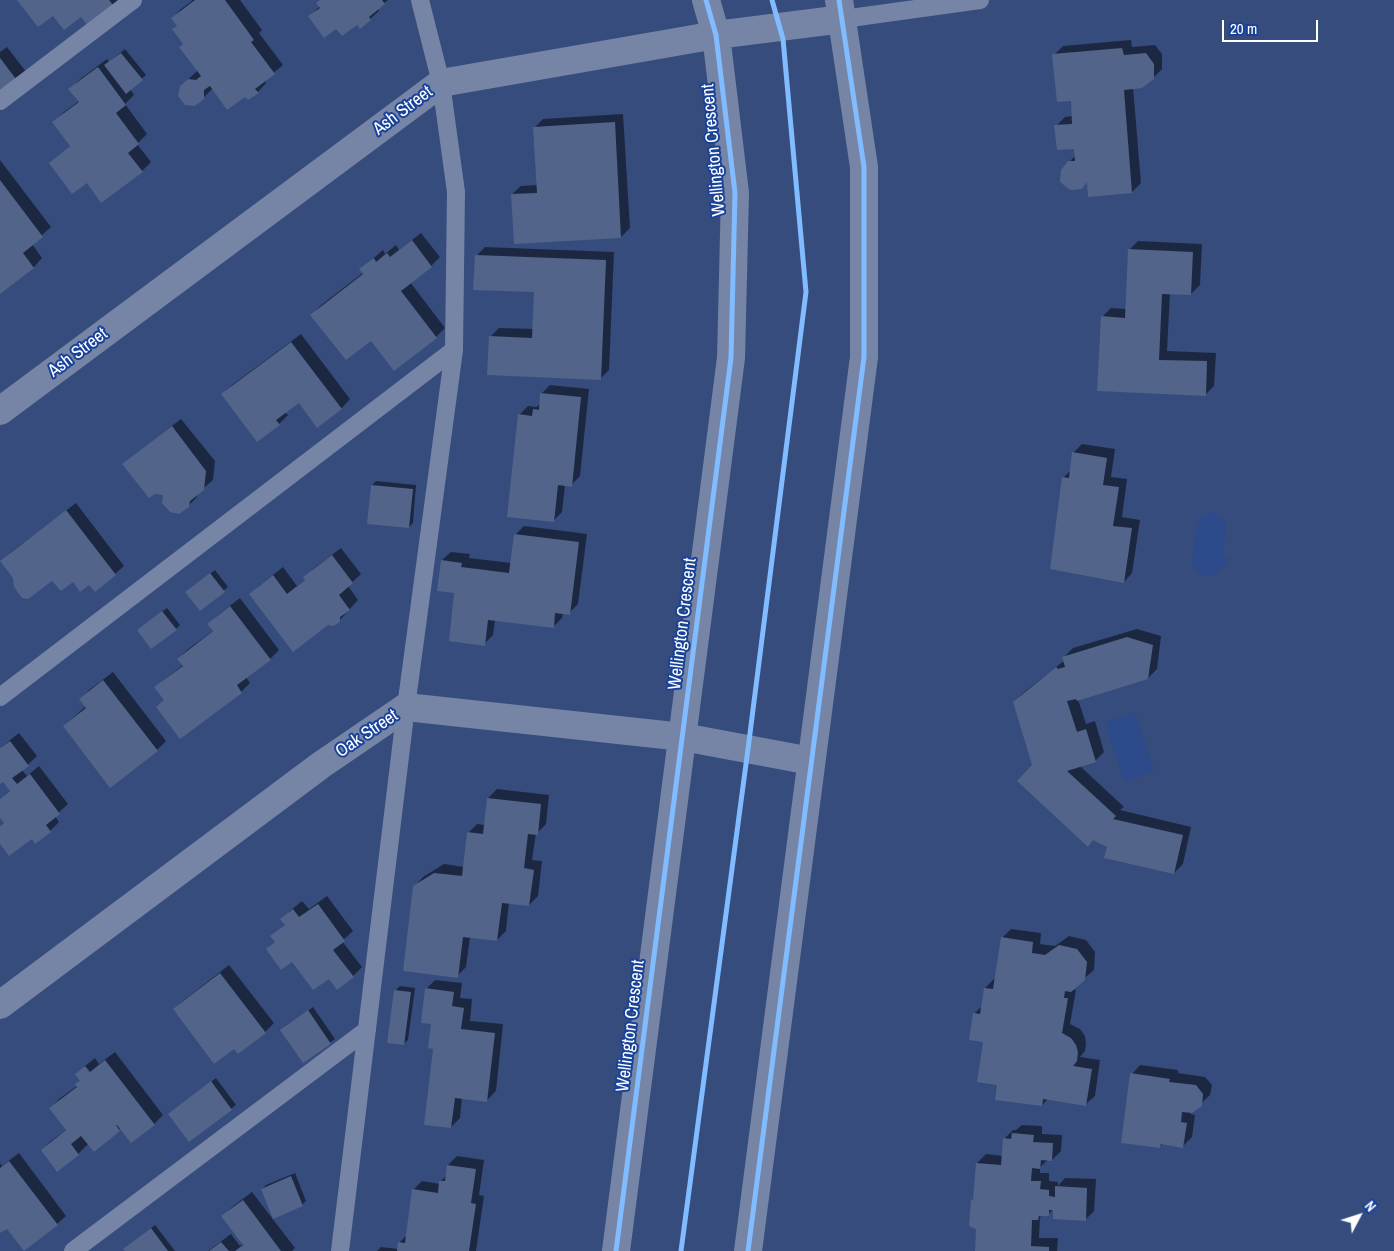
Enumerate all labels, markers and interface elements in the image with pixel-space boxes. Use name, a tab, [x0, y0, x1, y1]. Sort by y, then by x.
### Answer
scale bar	[1224, 10, 1320, 42]
text: 20 m	[1230, 18, 1257, 39]
street label: Ash Street	[369, 82, 437, 140]
street label: Wellington Crescent	[697, 83, 731, 217]
street label: Ash Street	[44, 324, 112, 382]
street label: Wellington Crescent	[664, 557, 702, 691]
street label: Oak Street	[332, 705, 402, 763]
street label: Wellington Crescent	[612, 959, 650, 1093]
north arrow	[1334, 1191, 1384, 1241]
text: N	[1361, 1197, 1380, 1215]

